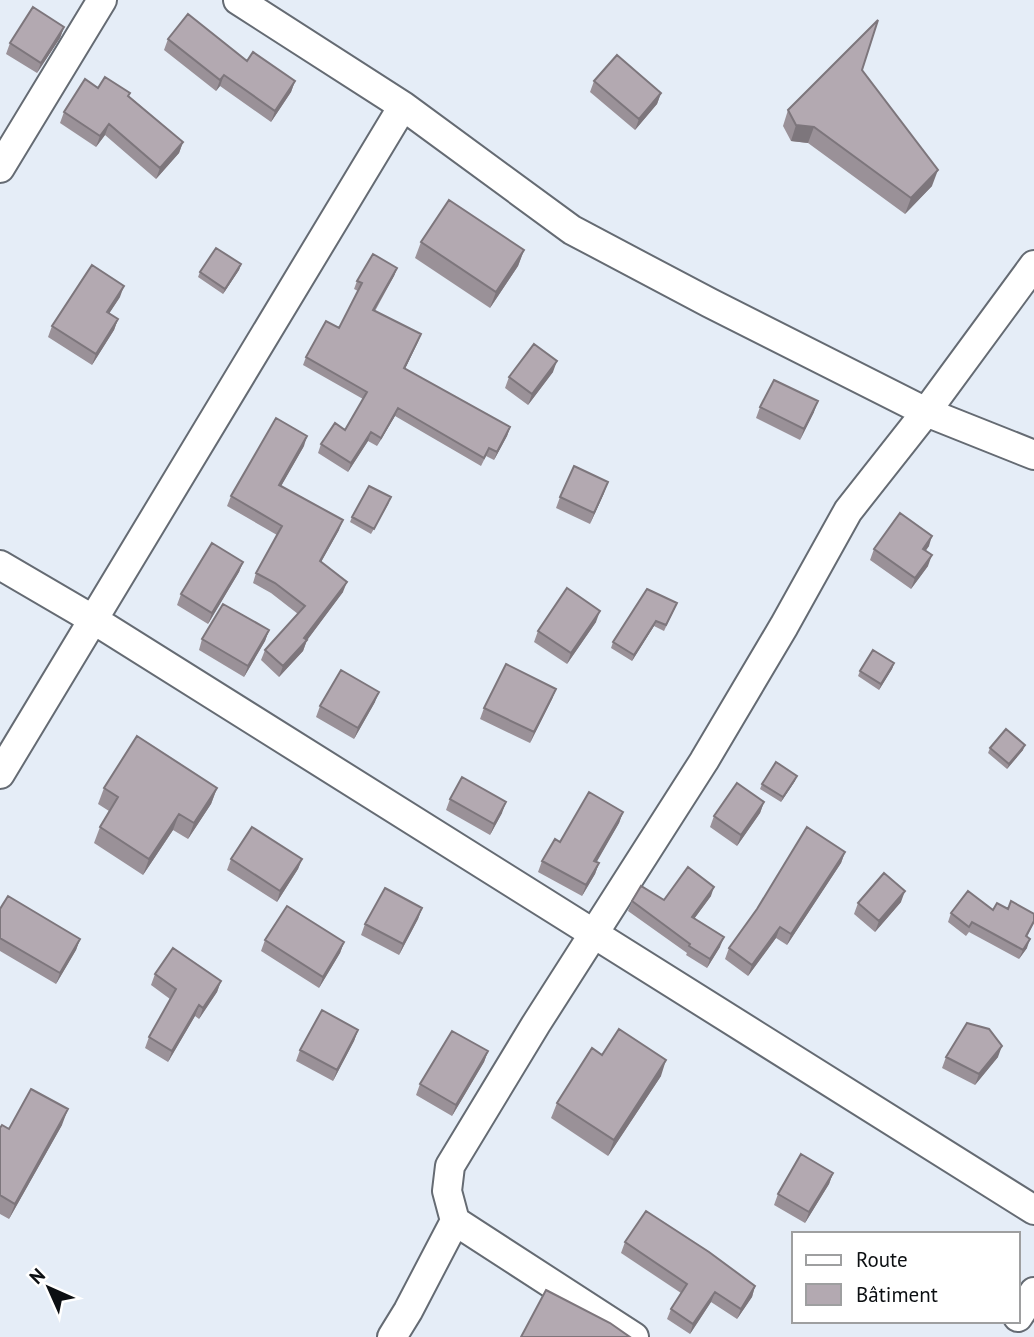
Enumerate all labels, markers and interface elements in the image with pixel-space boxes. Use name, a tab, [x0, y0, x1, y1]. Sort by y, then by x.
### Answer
legend	[792, 1232, 1020, 1323]
text: Route	[856, 1246, 908, 1273]
north arrow	[14, 1253, 84, 1323]
text: N	[24, 1263, 50, 1289]
text: Bâtiment	[856, 1281, 938, 1308]

